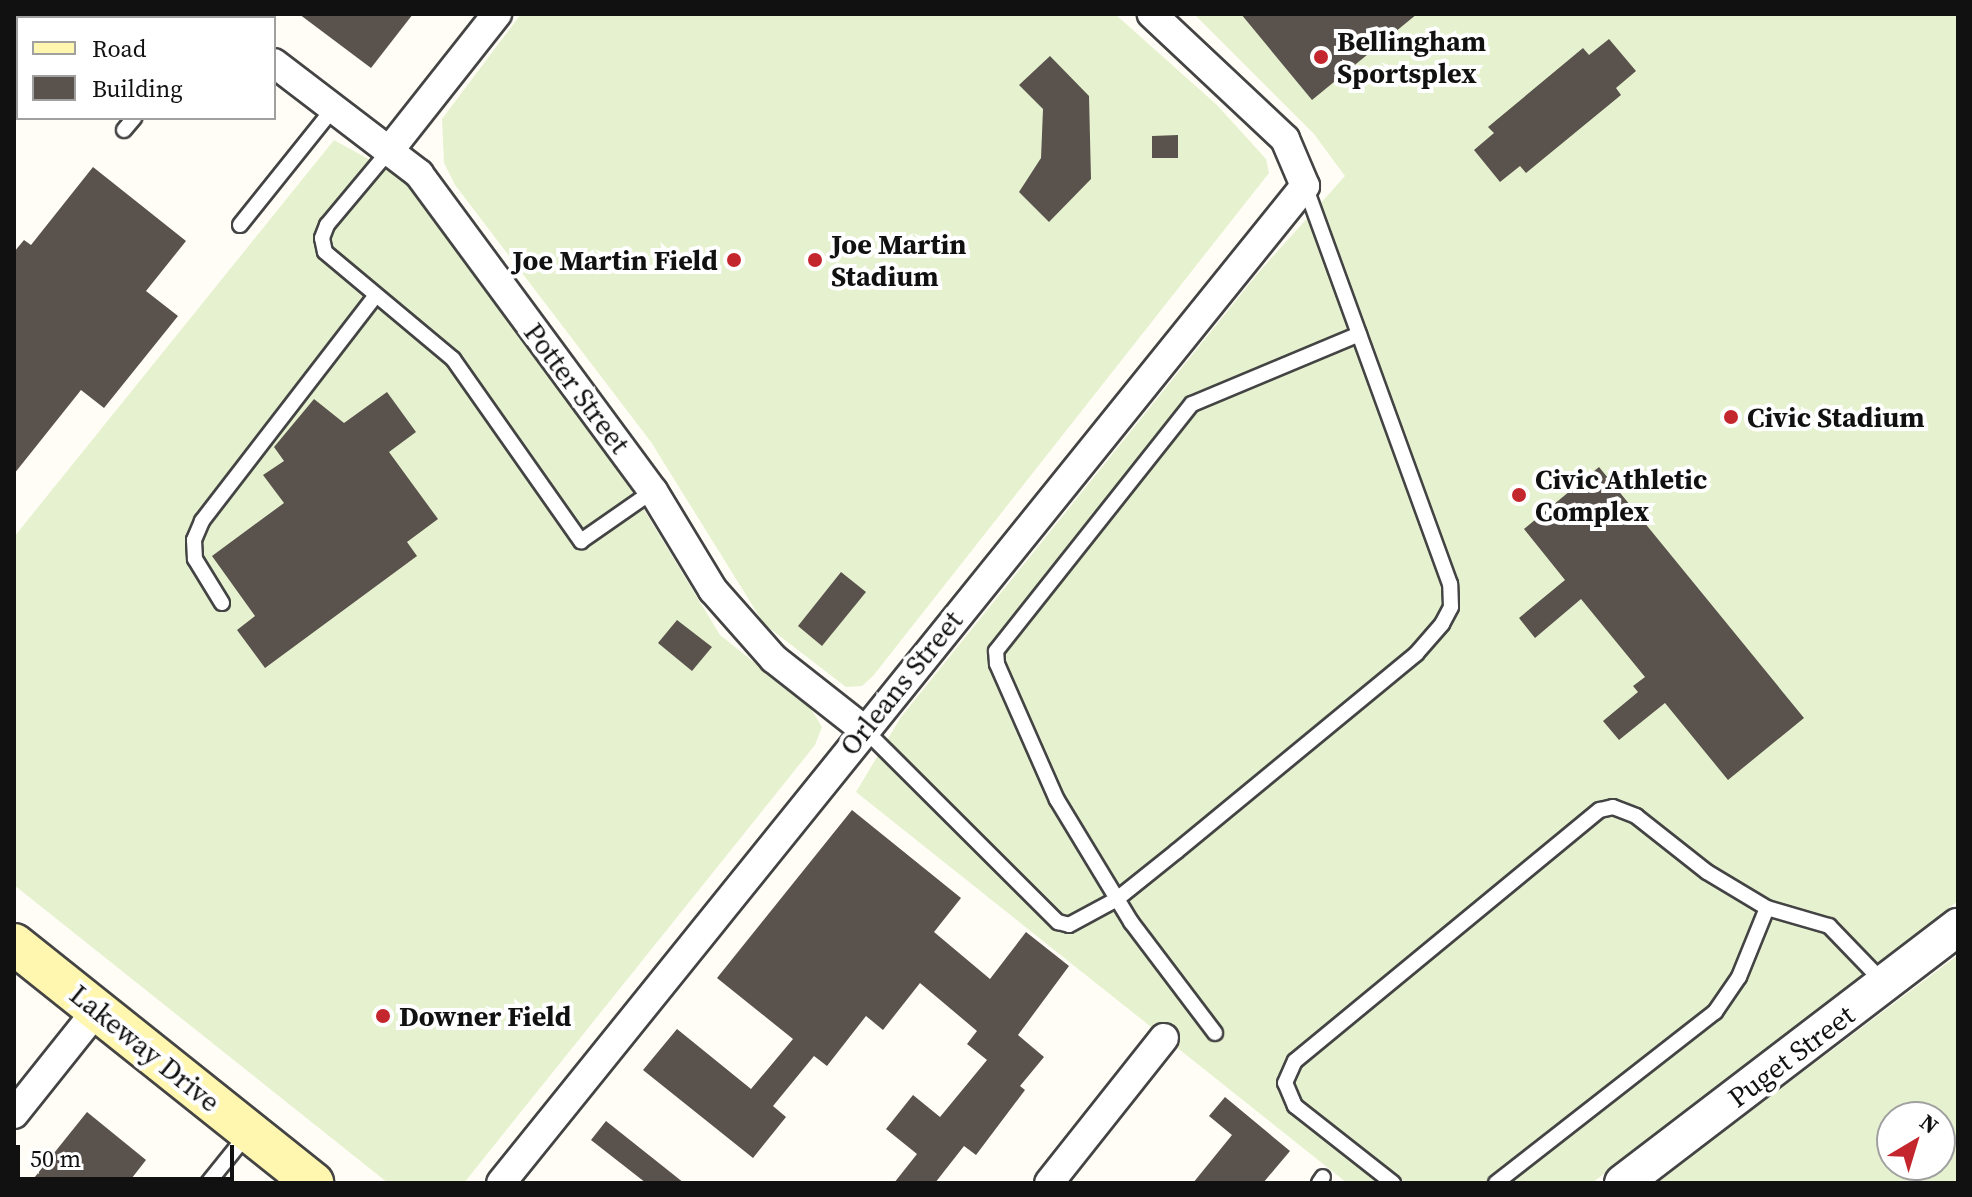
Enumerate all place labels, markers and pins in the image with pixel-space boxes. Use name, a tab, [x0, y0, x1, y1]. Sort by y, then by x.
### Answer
place label: Bellingham Sportsplex	[1337, 24, 1486, 90]
marker: Bellingham Sportsplex	[1312, 48, 1330, 66]
place label: Joe Martin Stadium	[831, 227, 967, 293]
place label: Joe Martin Field	[512, 243, 718, 277]
marker: Joe Martin Field	[725, 251, 743, 269]
marker: Joe Martin Stadium	[806, 251, 824, 269]
place label: Civic Stadium	[1747, 400, 1925, 434]
marker: Civic Stadium	[1722, 408, 1740, 426]
place label: Civic Athletic Complex	[1535, 462, 1707, 528]
marker: Civic Athletic Complex	[1510, 486, 1528, 504]
place label: Downer Field	[399, 999, 571, 1033]
marker: Downer Field	[374, 1007, 392, 1025]

